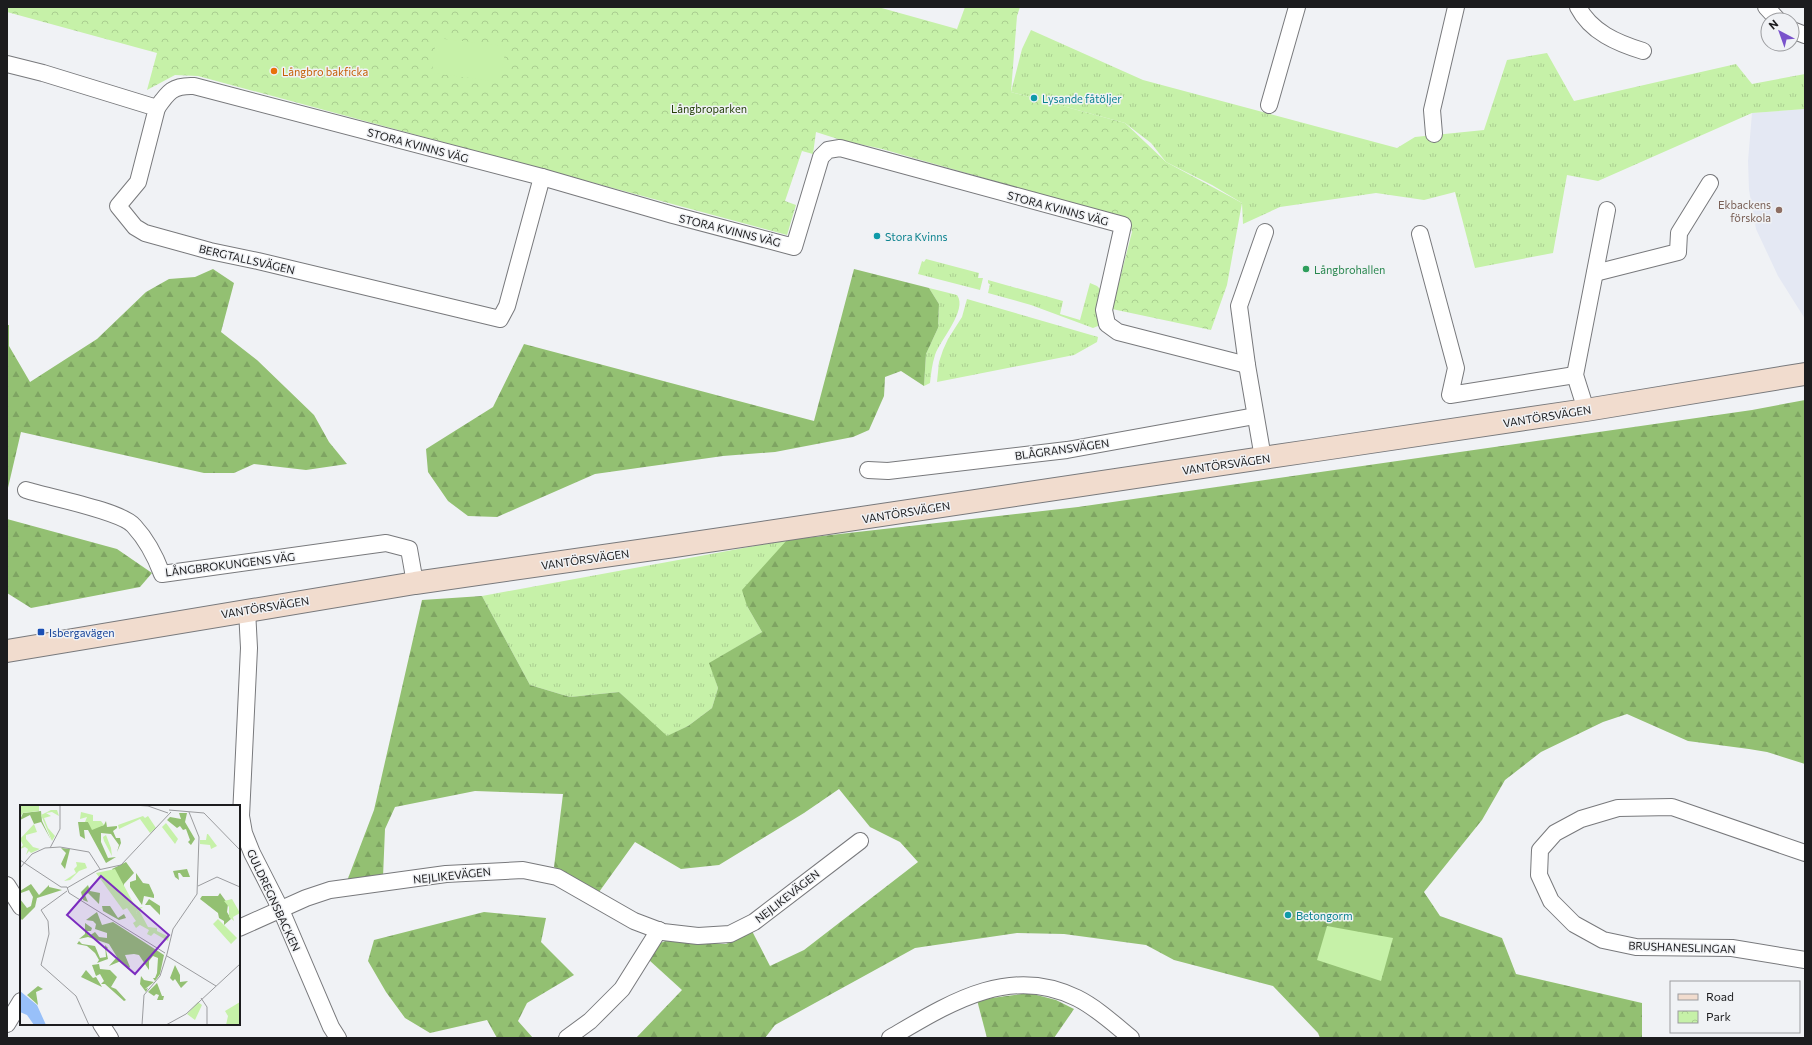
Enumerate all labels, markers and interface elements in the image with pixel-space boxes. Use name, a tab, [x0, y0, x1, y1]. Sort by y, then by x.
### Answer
north arrow	[1760, 12, 1800, 52]
text: N	[1766, 16, 1780, 32]
place label: Långbro bakficka	[282, 65, 368, 78]
marker: Långbro bakficka	[269, 66, 279, 76]
place label: Lysande fåtöljer	[1042, 92, 1122, 105]
marker: Lysande fåtöljer	[1029, 93, 1039, 103]
park label: Långbroparken	[671, 102, 747, 115]
street label: STORA KVINNS VÄG	[366, 124, 470, 165]
street label: STORA KVINNS VÄG	[1006, 187, 1110, 228]
place label: Ekbackens förskola	[1718, 198, 1771, 224]
marker: Ekbackens förskola	[1774, 205, 1784, 215]
street label: STORA KVINNS VÄG	[678, 210, 782, 249]
place label: Stora Kvinns	[885, 230, 948, 243]
marker: Stora Kvinns	[872, 231, 882, 241]
street label: BERGTALLSVÄGEN	[198, 241, 297, 276]
place label: Långbrohallen	[1314, 263, 1385, 276]
marker: Långbrohallen	[1301, 264, 1311, 274]
street label: VANTÖRSVÄGEN	[1502, 402, 1592, 429]
street label: BLÅGRANSVÄGEN	[1014, 435, 1110, 462]
street label: VANTÖRSVÄGEN	[1181, 450, 1271, 477]
street label: VANTÖRSVÄGEN	[861, 498, 951, 525]
street label: VANTÖRSVÄGEN	[540, 545, 630, 572]
street label: LÅNGBROKUNGENS VÄG	[164, 549, 296, 578]
street label: VANTÖRSVÄGEN	[220, 593, 310, 620]
place label: Isbergavägen	[49, 626, 115, 639]
marker: Isbergavägen	[36, 627, 46, 637]
inset map	[20, 805, 240, 1025]
street label: GULDREGNSBACKEN	[245, 847, 303, 953]
street label: NEJLIKEVÄGEN	[412, 863, 492, 887]
street label: NEJLIKEVÄGEN	[752, 866, 822, 926]
place label: Betongorm	[1296, 909, 1353, 922]
marker: Betongorm	[1283, 910, 1293, 920]
street label: BRUSHANESLINGAN	[1628, 939, 1736, 955]
legend	[1670, 981, 1800, 1033]
text: Road	[1706, 989, 1734, 1003]
text: Park	[1706, 1009, 1732, 1023]

